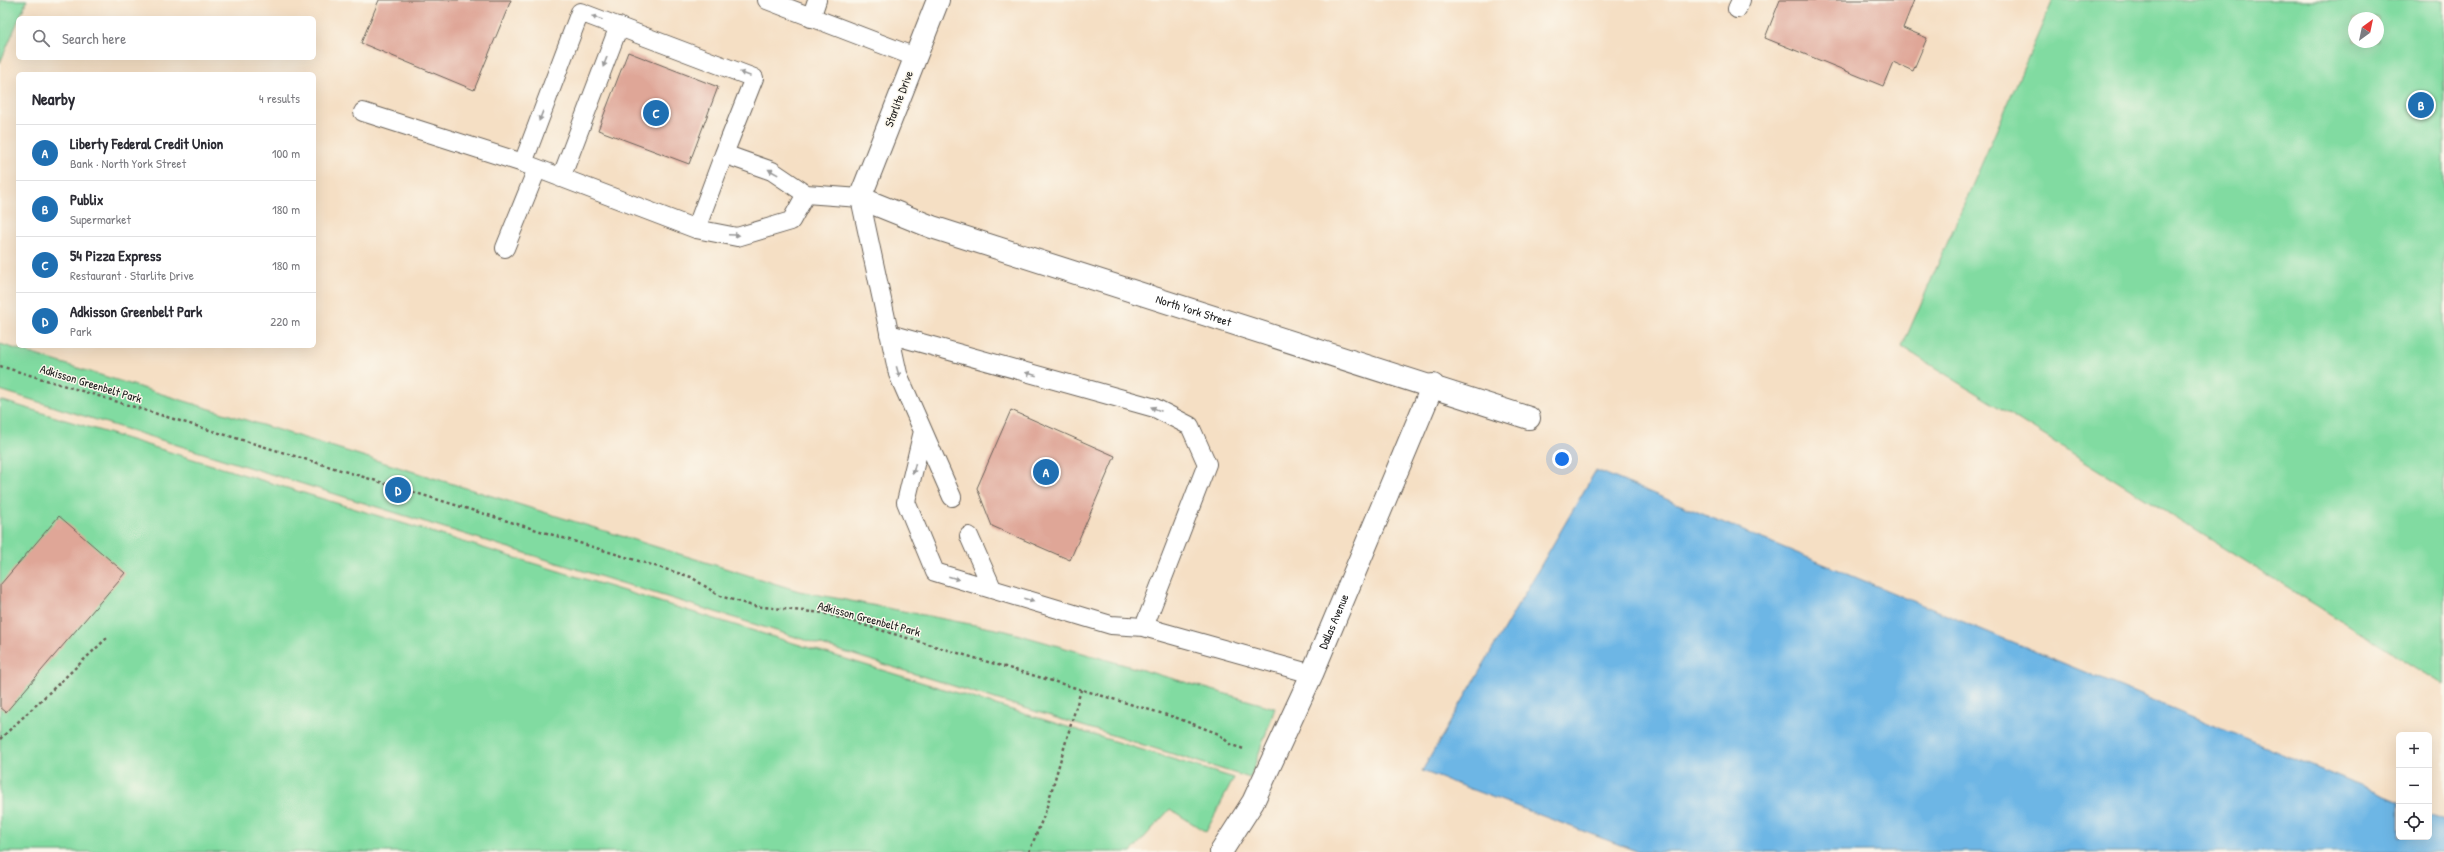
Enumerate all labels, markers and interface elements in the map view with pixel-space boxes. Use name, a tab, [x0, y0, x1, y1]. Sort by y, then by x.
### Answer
north arrow	[2348, 12, 2384, 48]
one-way arrow	[591, 15, 603, 21]
search box	[16, 16, 316, 60]
icon: search	[30, 27, 52, 49]
text: Search here	[62, 28, 126, 49]
one-way arrow	[602, 57, 608, 69]
street label: Starlite Drive	[880, 68, 917, 129]
one-way arrow	[738, 71, 750, 77]
text: Nearby	[32, 87, 75, 110]
text: 4 results	[259, 89, 300, 107]
pin: B	[2408, 90, 2434, 120]
pin: C	[643, 98, 669, 128]
one-way arrow	[537, 110, 543, 122]
text: Liberty Federal Credit Union	[70, 133, 223, 154]
text: A	[42, 144, 48, 162]
text: 100 m	[272, 144, 300, 162]
text: Bank · North York Street	[70, 154, 186, 172]
one-way arrow	[767, 169, 779, 176]
text: Publix	[70, 189, 103, 210]
text: B	[42, 200, 48, 218]
text: 180 m	[272, 200, 300, 218]
text: Supermarket	[70, 210, 131, 228]
one-way arrow	[728, 232, 741, 238]
text: 54 Pizza Express	[70, 245, 161, 266]
text: C	[41, 256, 49, 274]
text: 180 m	[272, 256, 300, 274]
text: Restaurant · Starlite Drive	[70, 266, 194, 284]
street label: North York Street	[1154, 290, 1234, 330]
text: Adkisson Greenbelt Park	[70, 301, 202, 322]
text: D	[42, 312, 48, 330]
text: 220 m	[270, 312, 300, 330]
text: Park	[70, 322, 92, 340]
street label: Adkisson Greenbelt Park	[38, 360, 144, 407]
one-way arrow	[895, 367, 901, 379]
one-way arrow	[1024, 370, 1037, 376]
one-way arrow	[1149, 406, 1161, 412]
your location	[1552, 449, 1572, 469]
pin: A	[1033, 457, 1059, 487]
one-way arrow	[911, 463, 917, 475]
pin: D	[385, 475, 411, 505]
one-way arrow	[948, 575, 960, 581]
street label: Dallas Avenue	[1314, 591, 1353, 652]
street label: Adkisson Greenbelt Park	[816, 597, 922, 640]
one-way arrow	[1024, 597, 1036, 603]
map controls	[2396, 732, 2432, 840]
button: +	[2396, 732, 2432, 768]
button: −	[2396, 768, 2432, 804]
button: locate	[2396, 804, 2432, 840]

